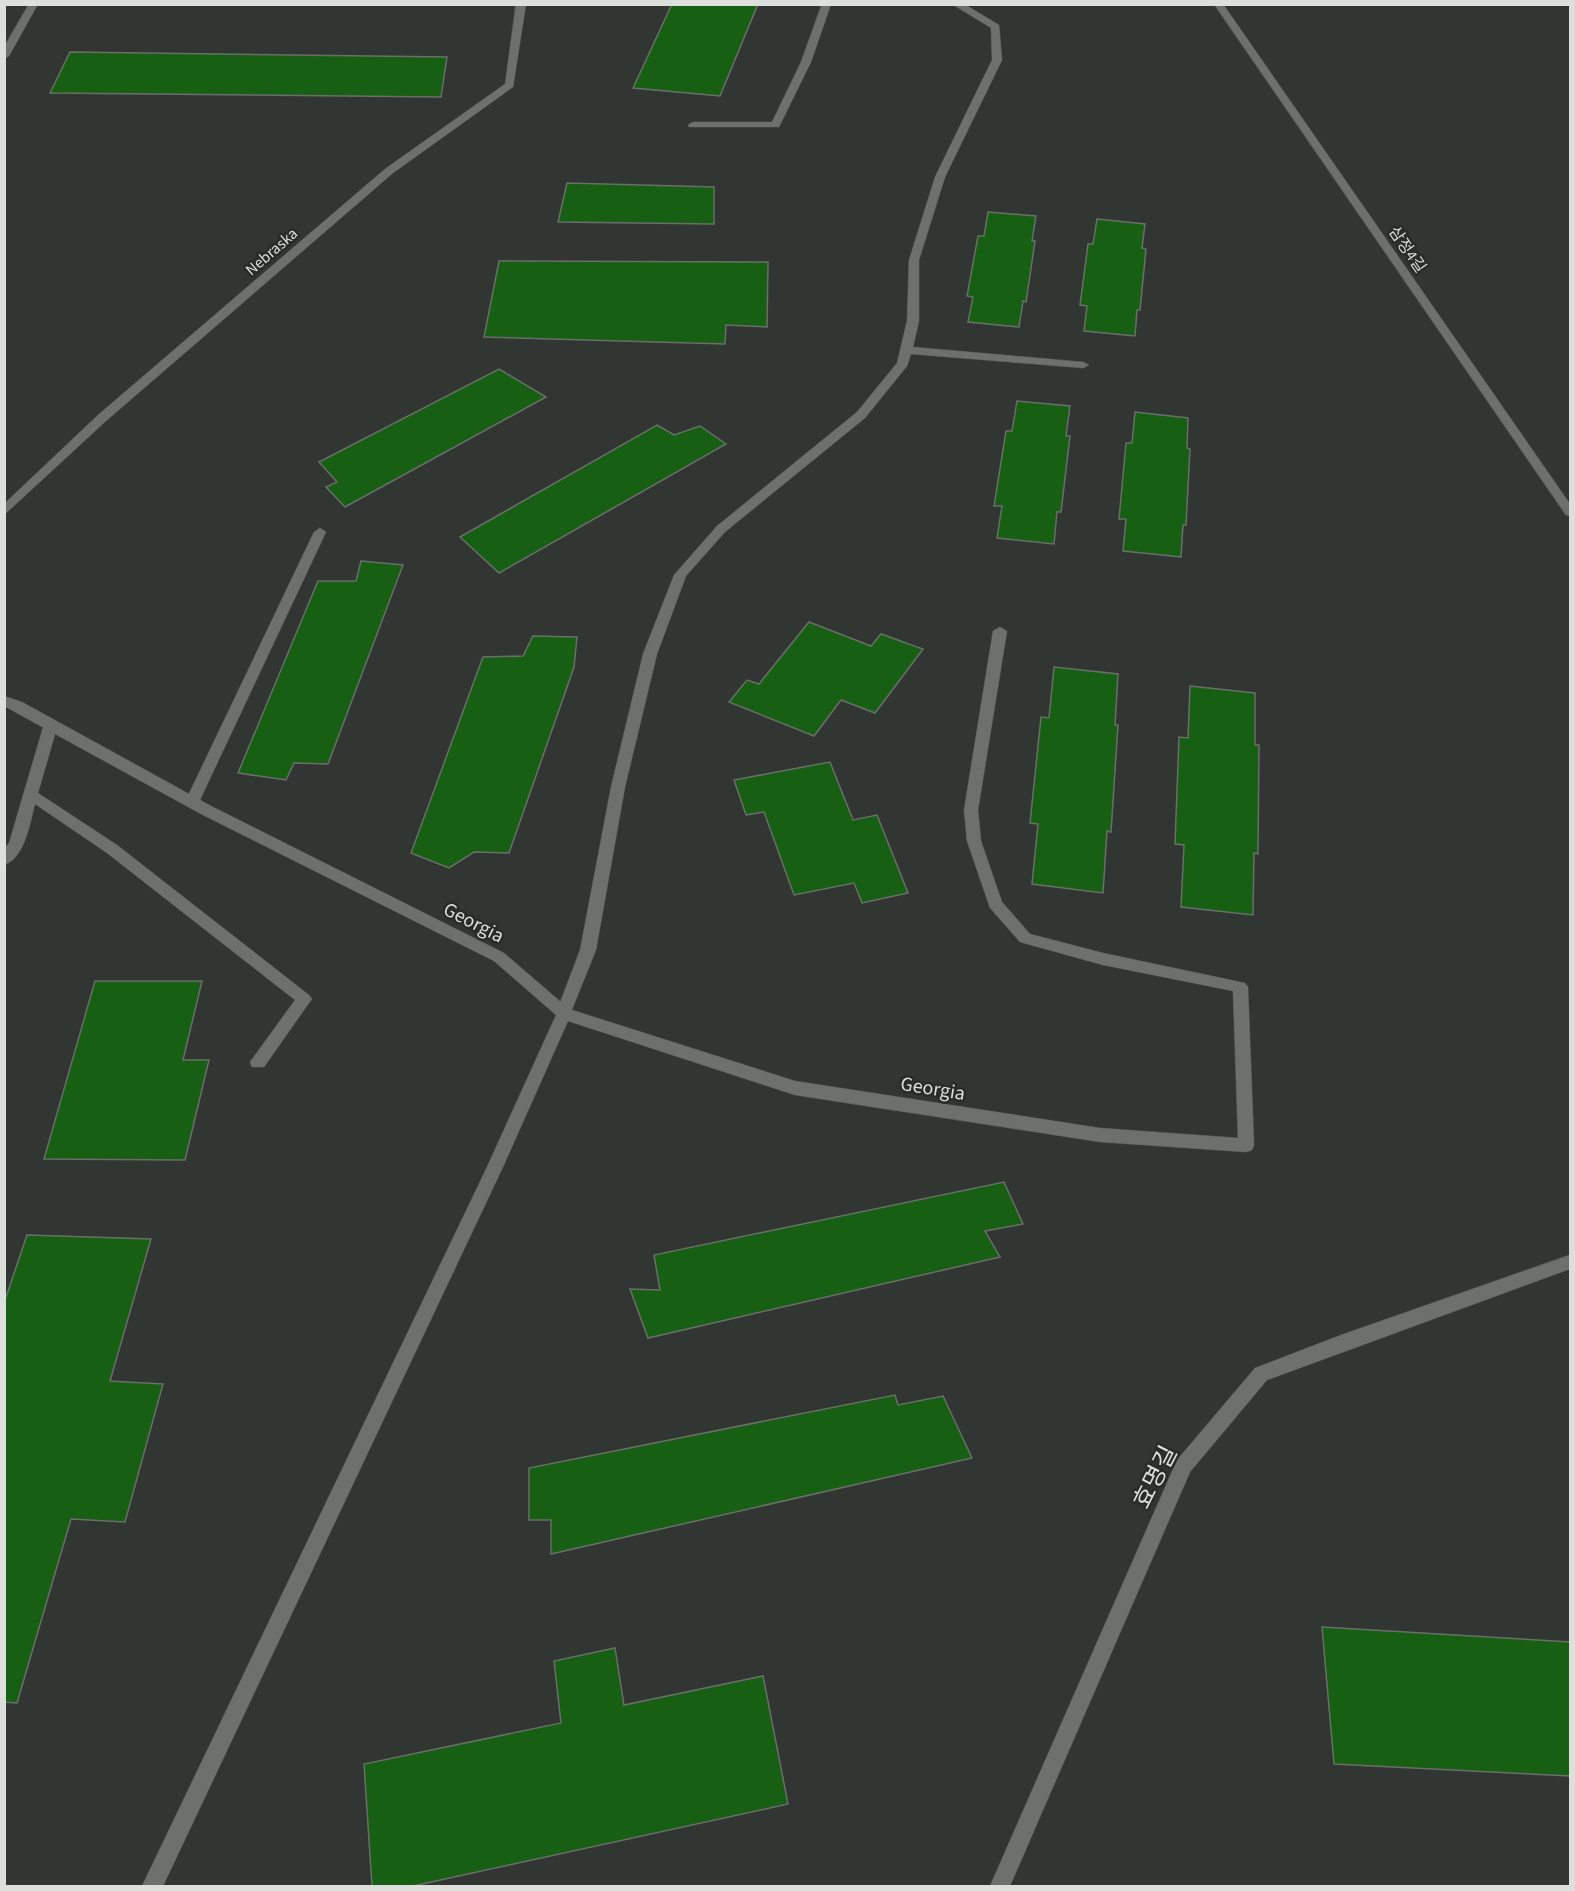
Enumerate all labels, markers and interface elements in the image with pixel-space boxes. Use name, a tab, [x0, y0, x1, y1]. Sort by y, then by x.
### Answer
street label: 삼정4길	[1383, 222, 1431, 277]
street label: Nebraska	[241, 223, 303, 281]
street label: Georgia	[438, 896, 509, 950]
street label: Georgia	[899, 1070, 967, 1108]
street label: 효명길	[1125, 1440, 1186, 1515]

